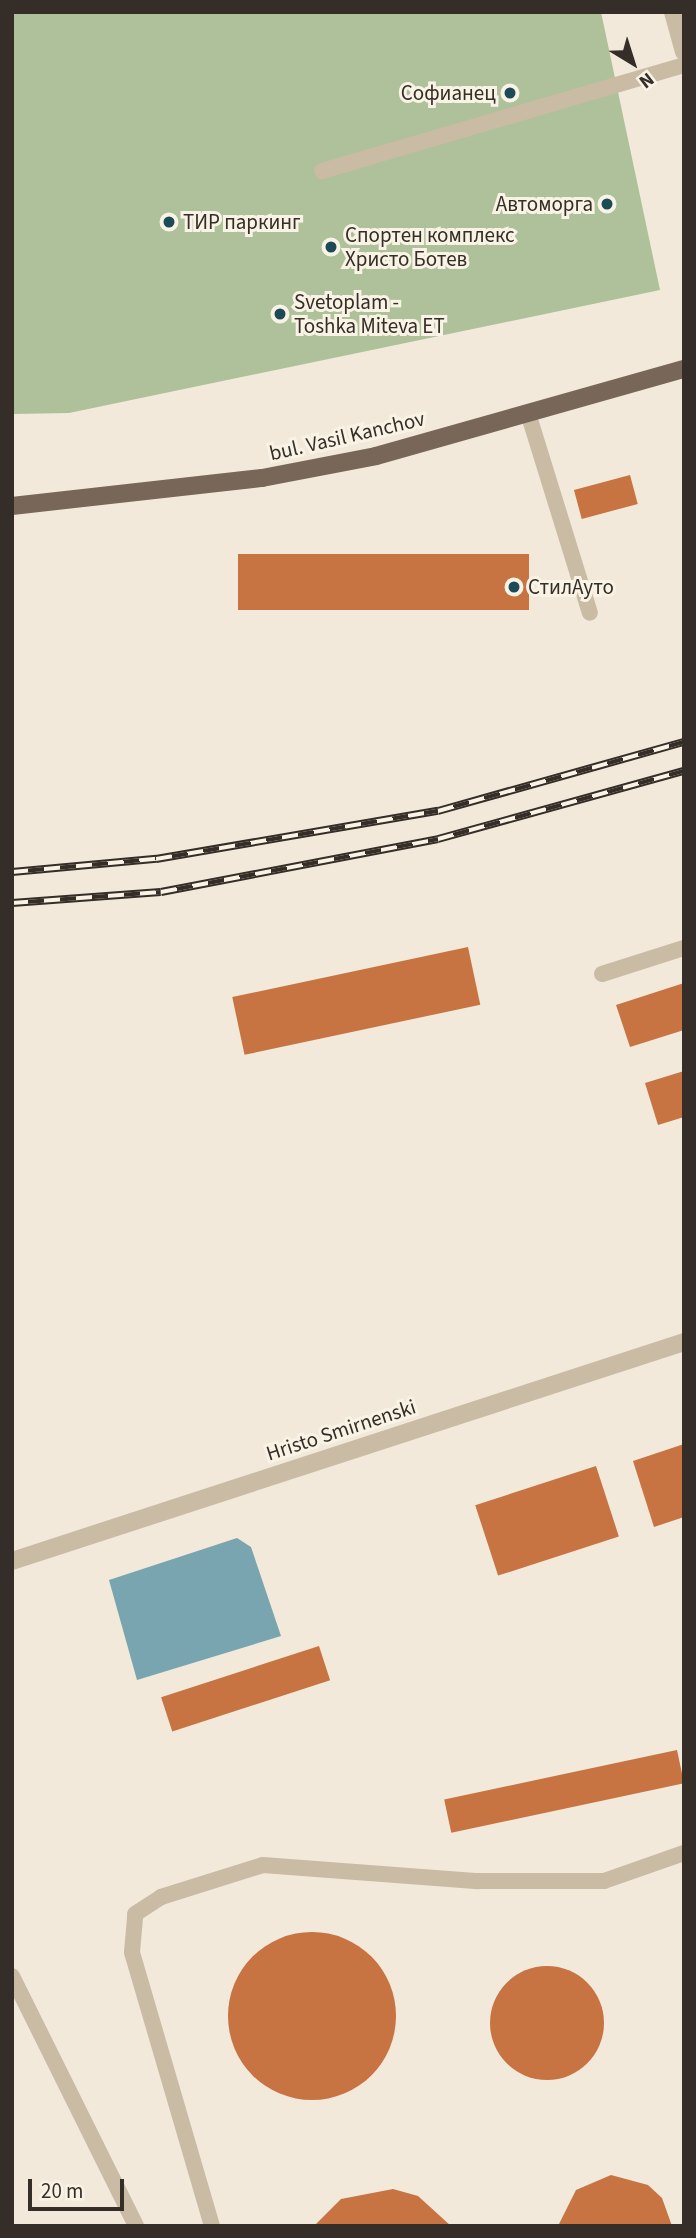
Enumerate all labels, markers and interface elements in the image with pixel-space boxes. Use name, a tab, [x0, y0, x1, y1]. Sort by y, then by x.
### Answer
north arrow	[598, 28, 668, 98]
text: N	[633, 65, 660, 94]
place label: Софианец	[401, 80, 496, 106]
marker: Софианец	[502, 85, 518, 101]
place label: Автоморга	[496, 191, 593, 217]
marker: Автоморга	[599, 196, 615, 212]
place label: ТИР паркинг	[183, 209, 301, 235]
marker: ТИР паркинг	[161, 214, 177, 230]
place label: Спортен комплекс Христо Ботев	[345, 222, 515, 272]
marker: Спортен комплекс Христо Ботев	[323, 239, 339, 255]
place label: Svetoplam - Toshka Miteva ET	[294, 289, 445, 339]
marker: Svetoplam - Toshka Miteva ET	[272, 306, 288, 322]
street label: bul. Vasil Kanchov	[267, 406, 427, 466]
place label: СтилАуто	[528, 574, 614, 600]
marker: СтилАуто	[506, 579, 522, 595]
street label: Hristo Smirnenski	[263, 1394, 419, 1466]
scale bar	[32, 2164, 128, 2208]
text: 20 m	[41, 2176, 83, 2206]

